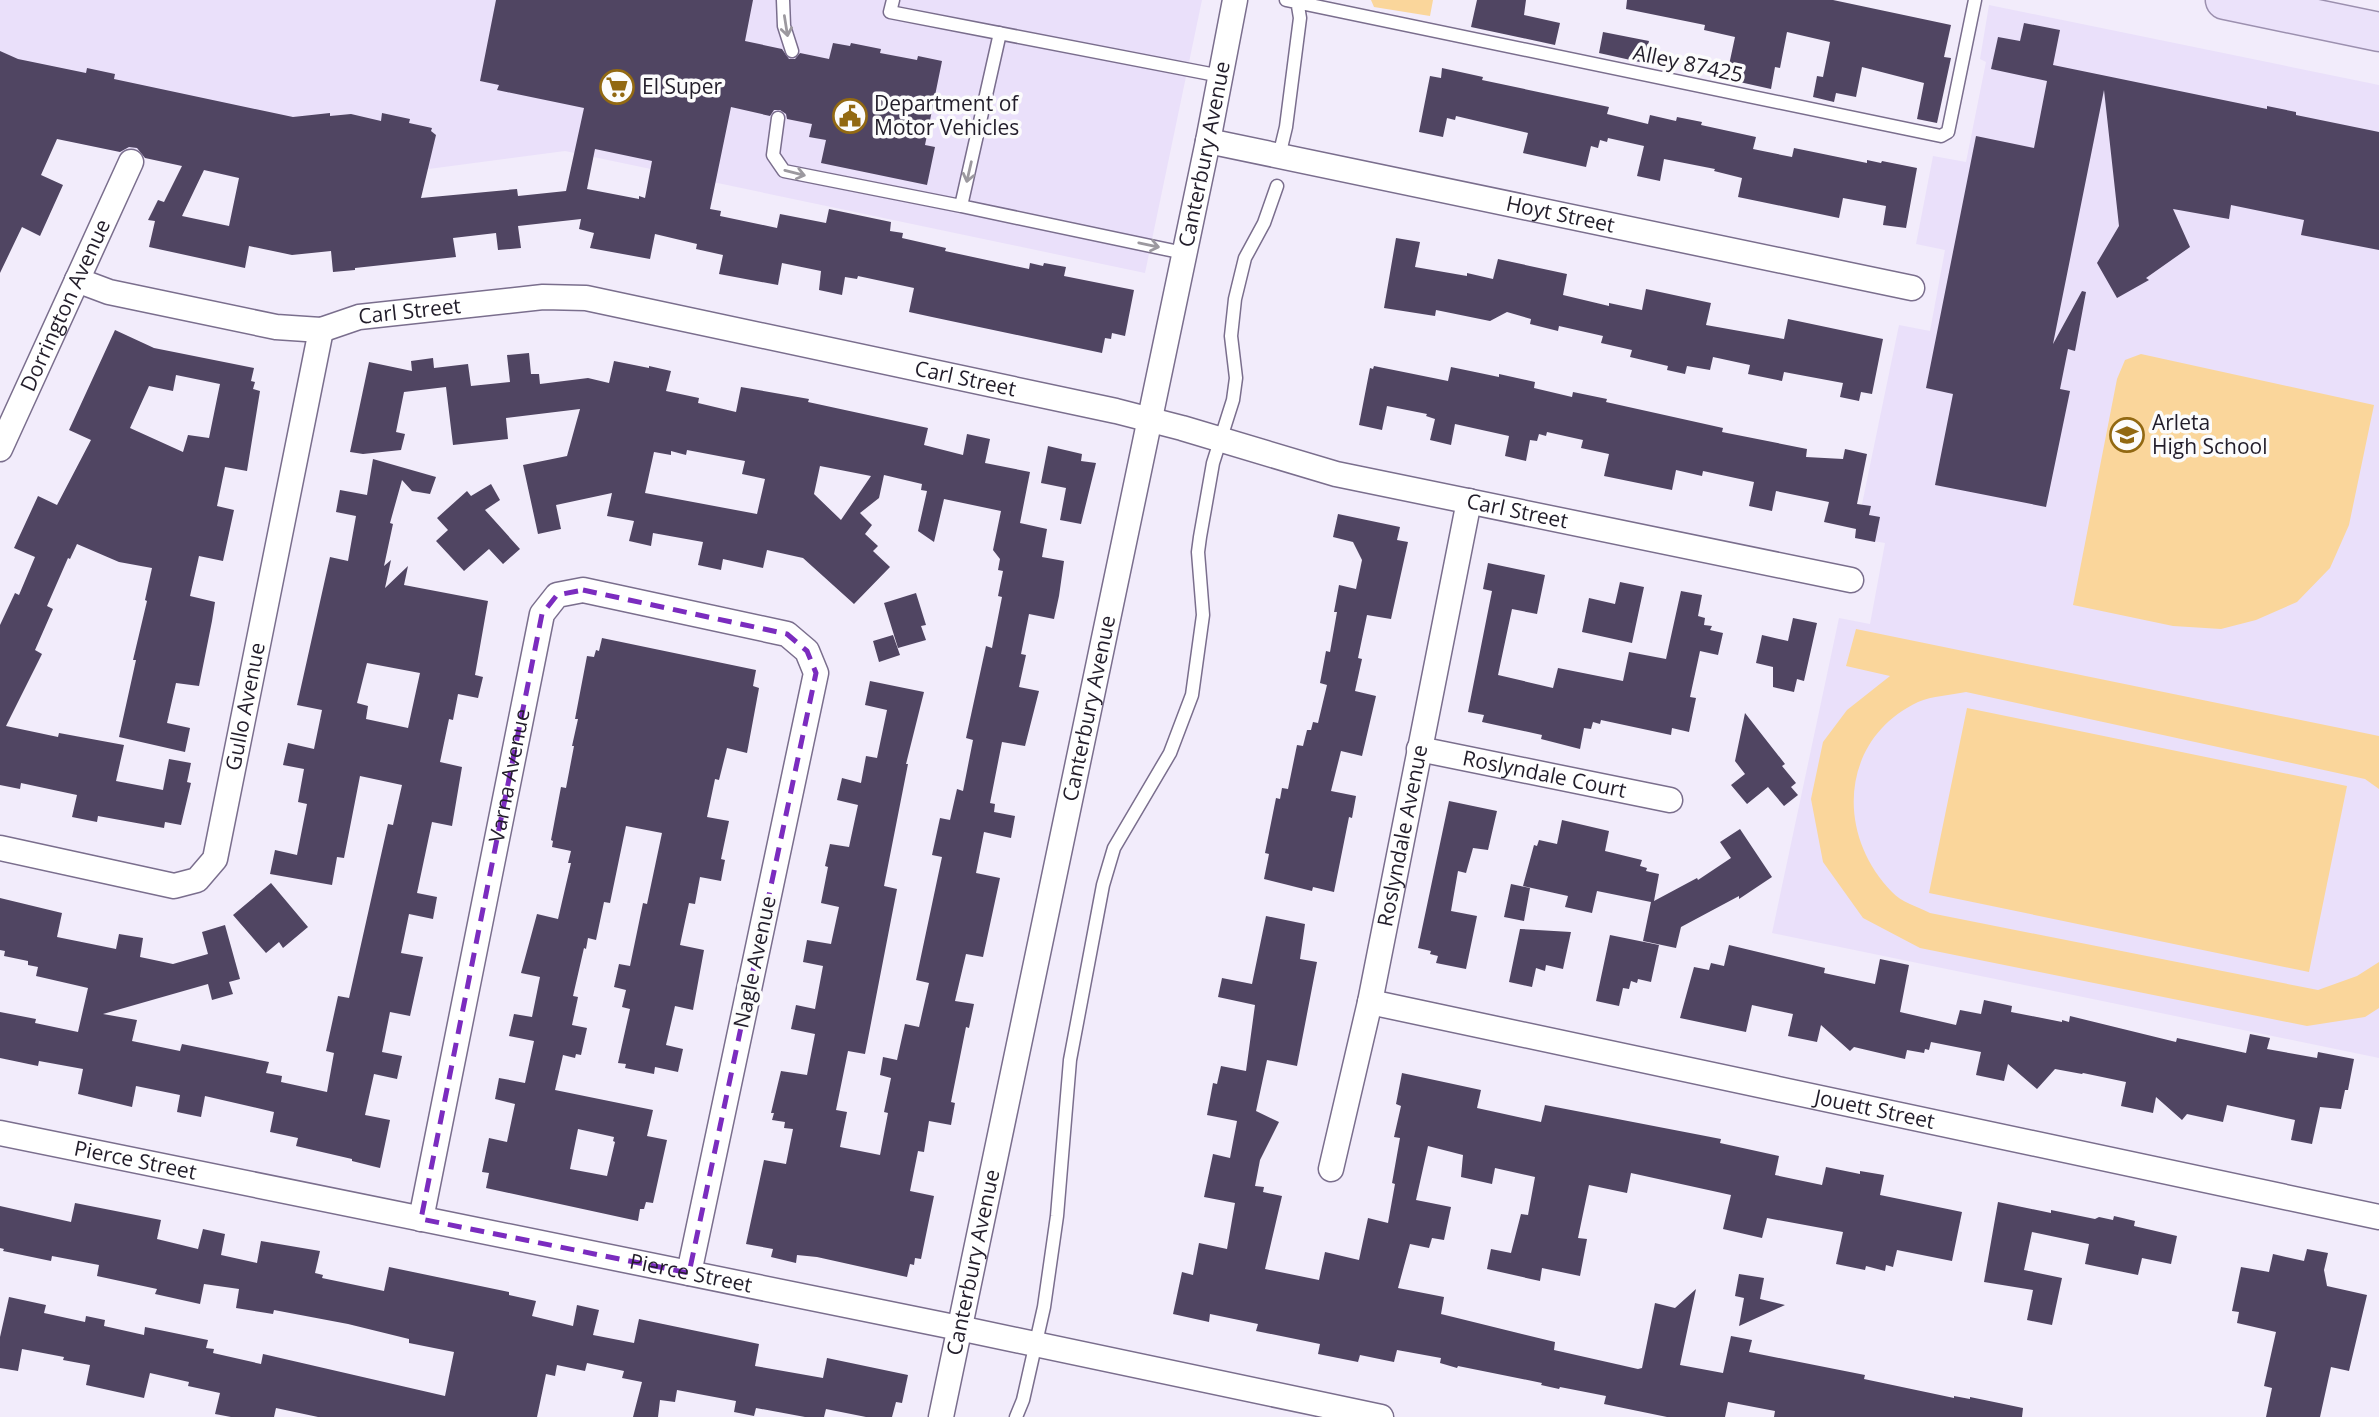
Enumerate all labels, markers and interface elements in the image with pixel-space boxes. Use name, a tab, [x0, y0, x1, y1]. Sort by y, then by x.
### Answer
one-way arrow	[780, 14, 793, 37]
street label: Alley 87425	[1631, 38, 1746, 88]
street label: Canterbury Avenue	[1171, 59, 1236, 250]
supermarket icon: El Super	[598, 68, 636, 106]
place label: El Super	[642, 72, 722, 100]
place label: Department of Motor Vehicles	[874, 89, 1020, 141]
public building icon: Department of Motor Vehicles	[831, 97, 869, 135]
one-way arrow	[961, 160, 975, 183]
one-way arrow	[783, 167, 806, 180]
street label: Hoyt Street	[1504, 189, 1617, 239]
street label: Dorrington Avenue	[13, 214, 116, 395]
one-way arrow	[1137, 239, 1160, 252]
street label: Carl Street	[357, 291, 462, 330]
street label: Carl Street	[912, 353, 1019, 402]
place label: Arleta High School	[2152, 408, 2268, 460]
school or university icon: Arleta High School	[2108, 416, 2146, 454]
street label: Carl Street	[1464, 486, 1571, 534]
street label: Canterbury Avenue	[1055, 613, 1121, 804]
street label: Gullo Avenue	[218, 640, 271, 773]
street label: Varna Avenue	[482, 706, 536, 845]
street label: Roslyndale Avenue	[1370, 742, 1434, 929]
street label: Roslyndale Court	[1460, 743, 1629, 804]
street label: Nagle Avenue	[726, 893, 782, 1031]
street label: Jouett Street	[1810, 1082, 1938, 1135]
street label: Pierce Street	[72, 1133, 199, 1186]
street label: Canterbury Avenue	[939, 1167, 1005, 1358]
street label: Pierce Street	[627, 1246, 755, 1299]

